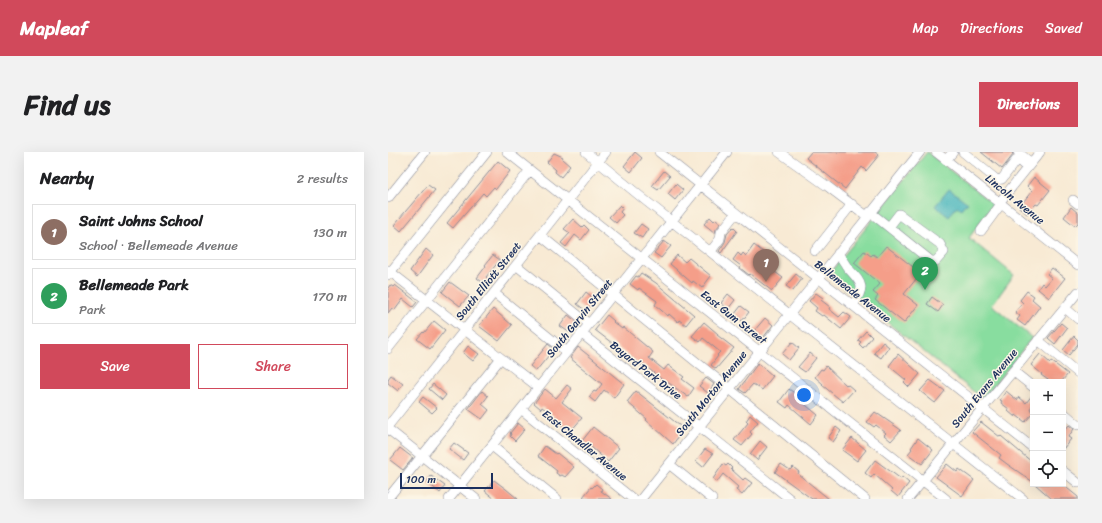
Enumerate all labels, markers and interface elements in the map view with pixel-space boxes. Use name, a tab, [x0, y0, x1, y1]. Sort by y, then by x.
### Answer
text: Mapleaf	[20, 12, 88, 45]
text: Map	[912, 16, 938, 41]
text: Directions	[960, 16, 1023, 41]
text: Saved	[1045, 16, 1082, 41]
text: Find us	[24, 80, 111, 129]
button: Directions	[979, 82, 1078, 127]
text: Nearby	[40, 163, 94, 193]
text: 2 results	[297, 167, 348, 190]
street label: Lincoln Avenue	[981, 169, 1049, 230]
text: Saint Johns School	[79, 208, 203, 234]
text: 1	[51, 221, 57, 244]
text: 130 m	[313, 221, 347, 244]
text: School · Bellemeade Avenue	[79, 234, 238, 257]
street label: South Elliott Street	[451, 238, 526, 325]
pin: 1	[753, 249, 779, 282]
street label: Bellemeade Avenue	[810, 255, 896, 328]
pin: 2	[912, 257, 938, 290]
text: Bellemeade Park	[79, 272, 189, 298]
street label: South Garvin Street	[541, 274, 617, 362]
text: 2	[50, 285, 58, 308]
text: 170 m	[312, 285, 347, 308]
street label: East Gum Street	[696, 285, 772, 350]
text: Park	[79, 298, 106, 321]
street label: Bayard Park Drive	[605, 336, 686, 405]
button: Save	[40, 344, 190, 389]
button: Share	[198, 344, 348, 389]
street label: South Evans Avenue	[946, 344, 1023, 432]
street label: South Morton Avenue	[671, 346, 752, 440]
map controls	[1030, 379, 1066, 487]
button: +	[1030, 379, 1066, 415]
your location	[794, 385, 814, 405]
street label: East Chandler Avenue	[538, 405, 632, 486]
button: −	[1030, 415, 1066, 451]
button: locate	[1030, 451, 1066, 487]
text: 100 m	[406, 470, 436, 489]
scale bar	[400, 471, 493, 490]

